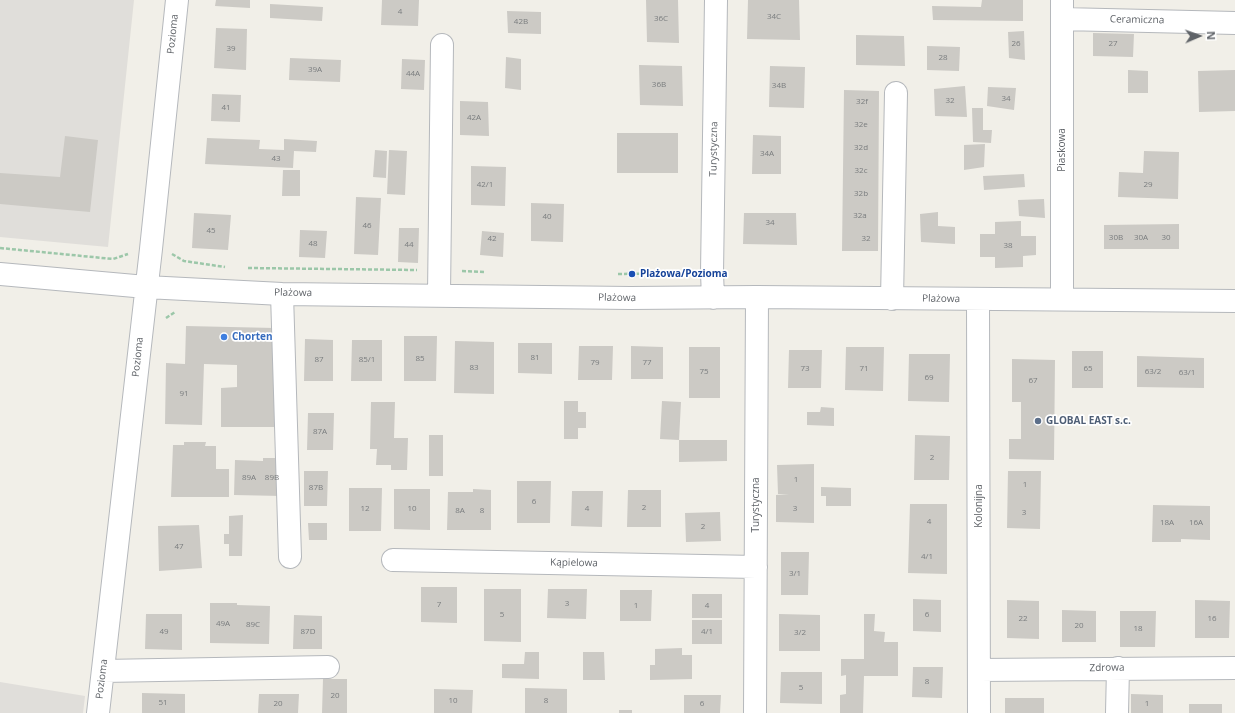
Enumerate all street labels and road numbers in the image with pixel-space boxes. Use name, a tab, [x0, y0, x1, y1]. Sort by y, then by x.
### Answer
street label: Pozioma	[165, 13, 181, 55]
street label: Ceramiczna	[1110, 14, 1164, 26]
street label: Turystyczna	[708, 121, 720, 177]
street label: Piaskowa	[1056, 128, 1068, 172]
street label: Plażowa	[274, 287, 312, 299]
street label: Plażowa	[598, 292, 636, 304]
street label: Plażowa	[922, 293, 960, 305]
street label: Pozioma	[130, 336, 146, 378]
street label: Turystyczna	[750, 477, 762, 533]
street label: Kolonijna	[973, 484, 985, 528]
street label: Kąpielowa	[550, 557, 598, 569]
street label: Pozioma	[94, 658, 110, 700]
street label: Zdrowa	[1089, 662, 1125, 674]

